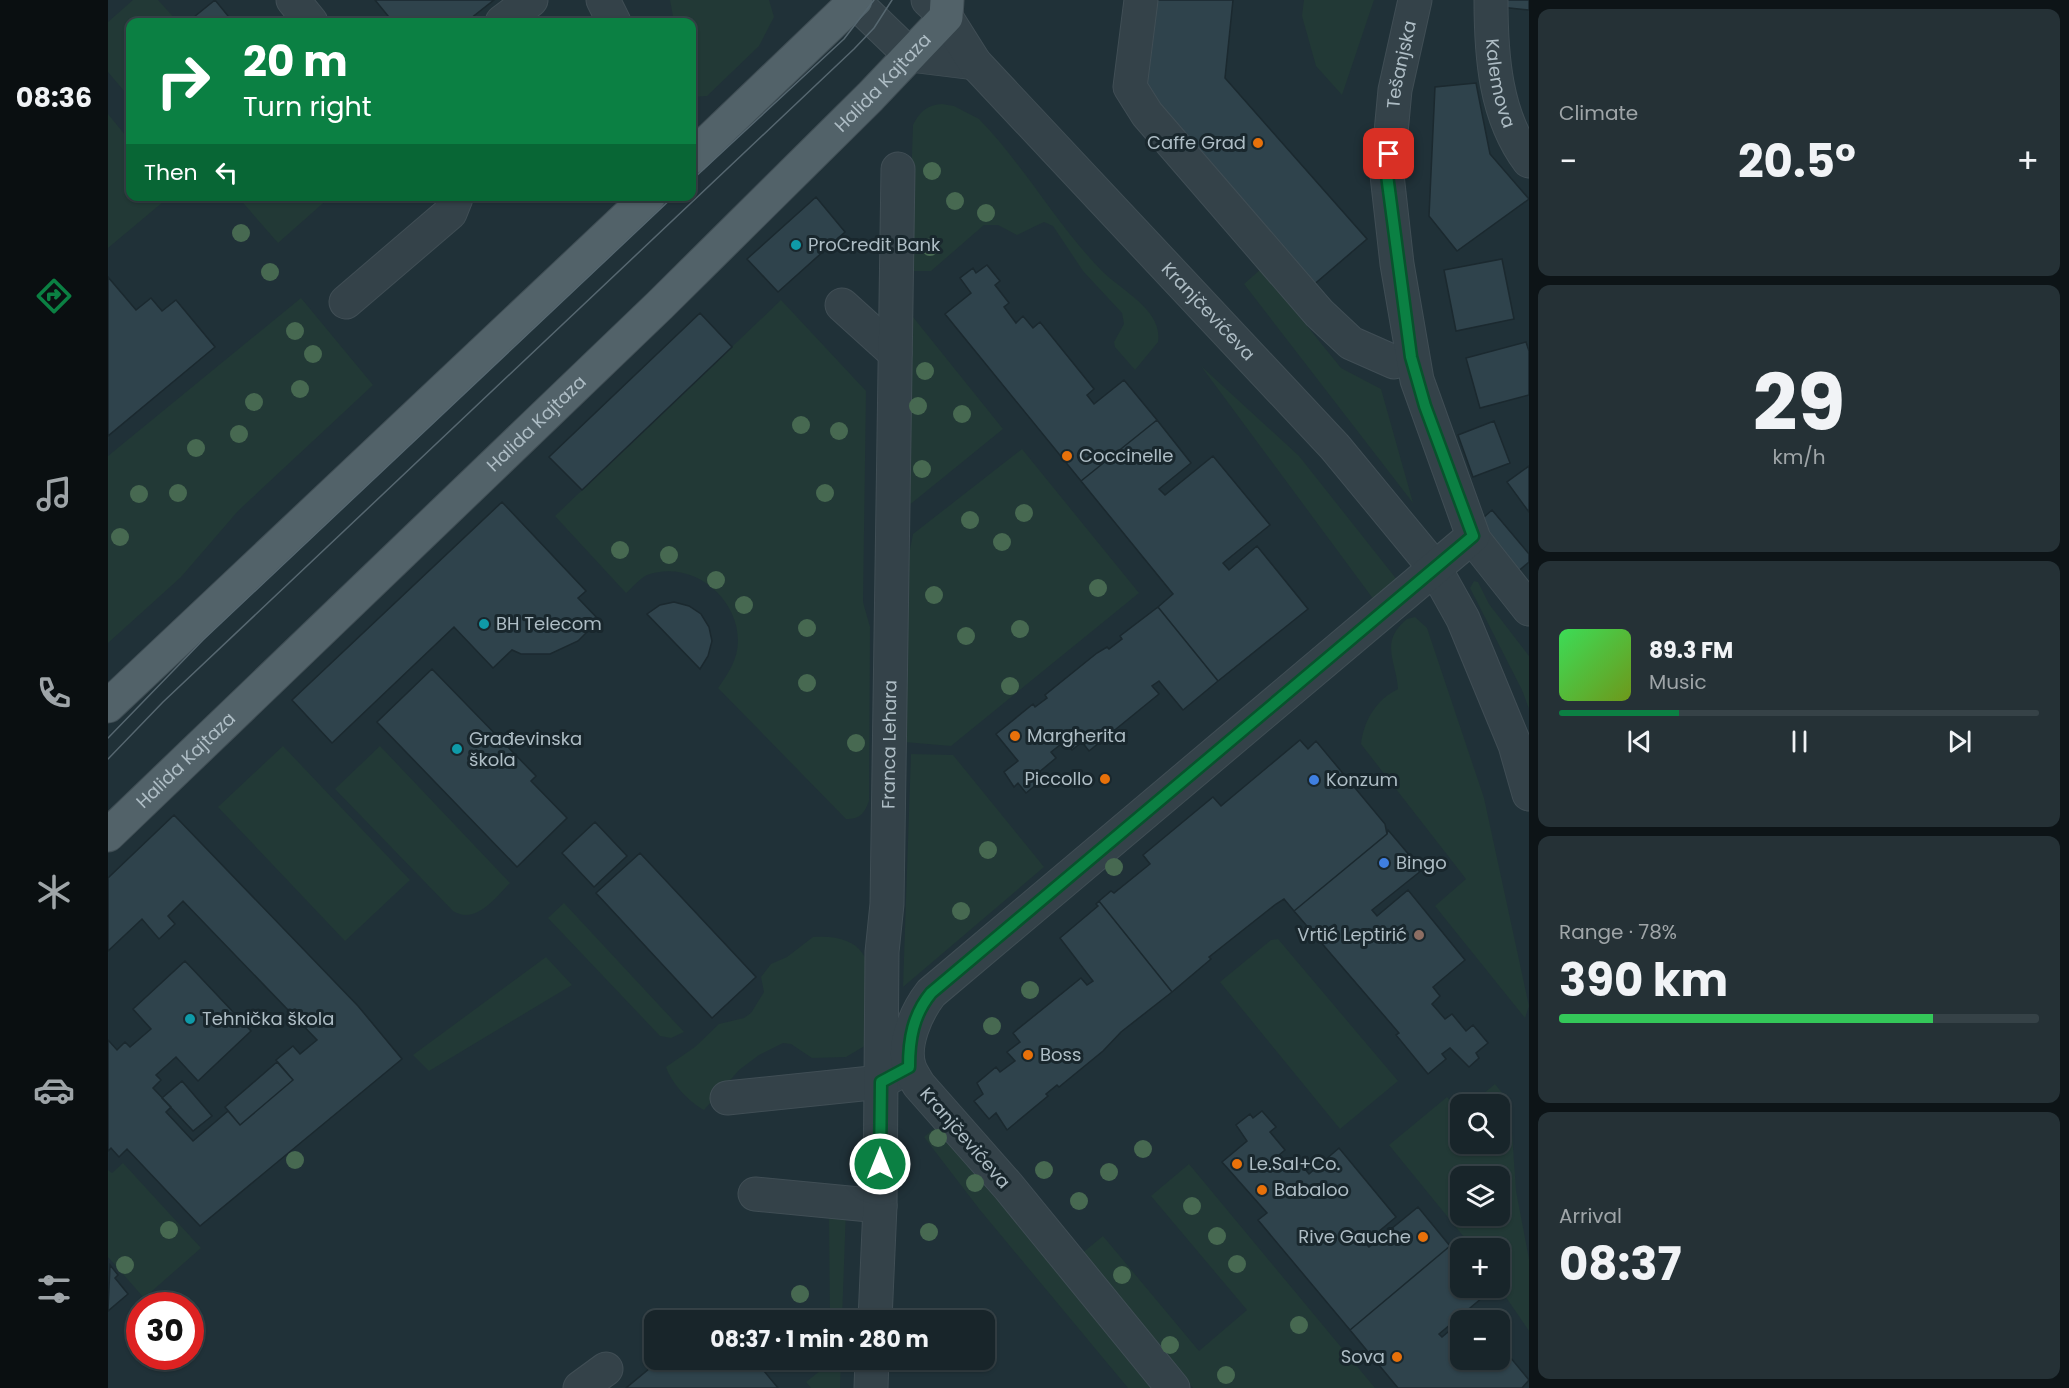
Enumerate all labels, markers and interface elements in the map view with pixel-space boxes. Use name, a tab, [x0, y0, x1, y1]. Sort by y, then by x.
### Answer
street label: Tešanjska	[1380, 18, 1422, 110]
street label: Halida Kajtaza	[829, 27, 936, 137]
text: 20 m	[243, 32, 348, 91]
street label: Kalemova	[1480, 38, 1522, 132]
icon: right	[144, 42, 222, 120]
text: 08:36	[16, 79, 92, 116]
text: Turn right	[243, 88, 372, 125]
text: Climate	[1559, 99, 1638, 127]
pin	[1363, 128, 1414, 179]
place label: Caffe Grad	[1147, 130, 1246, 155]
text: 20.5°	[1738, 130, 1856, 193]
marker: Caffe Grad	[1251, 136, 1265, 150]
icon: arrive	[1372, 137, 1405, 170]
text: −	[1559, 138, 1577, 185]
text: +	[2016, 138, 2039, 185]
icon: left	[210, 156, 243, 189]
text: Then	[144, 157, 198, 188]
place label: ProCredit Bank	[808, 232, 941, 257]
marker: ProCredit Bank	[789, 238, 803, 252]
street label: Kranjčevićeva	[1156, 257, 1261, 366]
icon: directions	[33, 275, 75, 317]
text: 29	[1753, 348, 1845, 457]
street label: Halida Kajtaza	[481, 369, 591, 477]
place label: Coccinelle	[1079, 443, 1173, 468]
text: km/h	[1772, 443, 1826, 471]
marker: Coccinelle	[1060, 449, 1074, 463]
icon: music	[33, 473, 75, 515]
place label: BH Telecom	[496, 611, 602, 636]
marker: BH Telecom	[477, 617, 491, 631]
text: 89.3 FM	[1649, 635, 1733, 666]
text: Music	[1649, 668, 1707, 696]
icon: phone	[33, 672, 75, 714]
street label: Franca Lehara	[875, 680, 902, 809]
street label: Halida Kajtaza	[130, 706, 241, 814]
place label: Margherita	[1027, 723, 1126, 748]
icon: previous	[1623, 725, 1656, 758]
icon: pause	[1783, 725, 1816, 758]
icon: next	[1943, 725, 1976, 758]
place label: Građevinska škola	[469, 726, 582, 772]
marker: Margherita	[1008, 729, 1022, 743]
marker: Građevinska škola	[450, 742, 464, 756]
place label: Piccollo	[1024, 766, 1093, 791]
place label: Konzum	[1326, 767, 1398, 792]
marker: Piccollo	[1098, 772, 1112, 786]
marker: Konzum	[1307, 773, 1321, 787]
place label: Bingo	[1396, 850, 1447, 875]
marker: Bingo	[1377, 856, 1391, 870]
icon: climate	[33, 871, 75, 913]
text: Range · 78%	[1559, 918, 1677, 946]
place label: Vrtić Leptirić	[1297, 922, 1407, 947]
marker: Vrtić Leptirić	[1412, 928, 1426, 942]
text: 390 km	[1559, 949, 1728, 1012]
place label: Tehnička škola	[202, 1006, 334, 1031]
marker: Tehnička škola	[183, 1012, 197, 1026]
place label: Boss	[1040, 1042, 1081, 1067]
marker: Boss	[1021, 1048, 1035, 1062]
icon: car	[33, 1069, 75, 1111]
street label: Kranjčevićeva	[914, 1082, 1016, 1194]
map controls	[1450, 1094, 1510, 1370]
button: search	[1450, 1094, 1510, 1154]
position arrow	[848, 1132, 912, 1196]
place label: Le.Sal+Co.	[1249, 1151, 1340, 1176]
marker: Le.Sal+Co.	[1230, 1157, 1244, 1171]
button: layers	[1450, 1166, 1510, 1226]
place label: Babaloo	[1274, 1177, 1349, 1202]
marker: Babaloo	[1255, 1183, 1269, 1197]
text: Arrival	[1559, 1202, 1622, 1230]
place label: Rive Gauche	[1298, 1224, 1411, 1249]
marker: Rive Gauche	[1416, 1230, 1430, 1244]
text: 08:37	[1559, 1233, 1682, 1296]
button: +	[1450, 1238, 1510, 1298]
icon: filters	[33, 1268, 75, 1310]
speed limit sign: 30	[126, 1292, 204, 1370]
button: −	[1450, 1310, 1510, 1370]
text: 08:37 · 1 min · 280 m	[710, 1324, 929, 1355]
place label: Sova	[1341, 1344, 1385, 1369]
marker: Sova	[1390, 1350, 1404, 1364]

